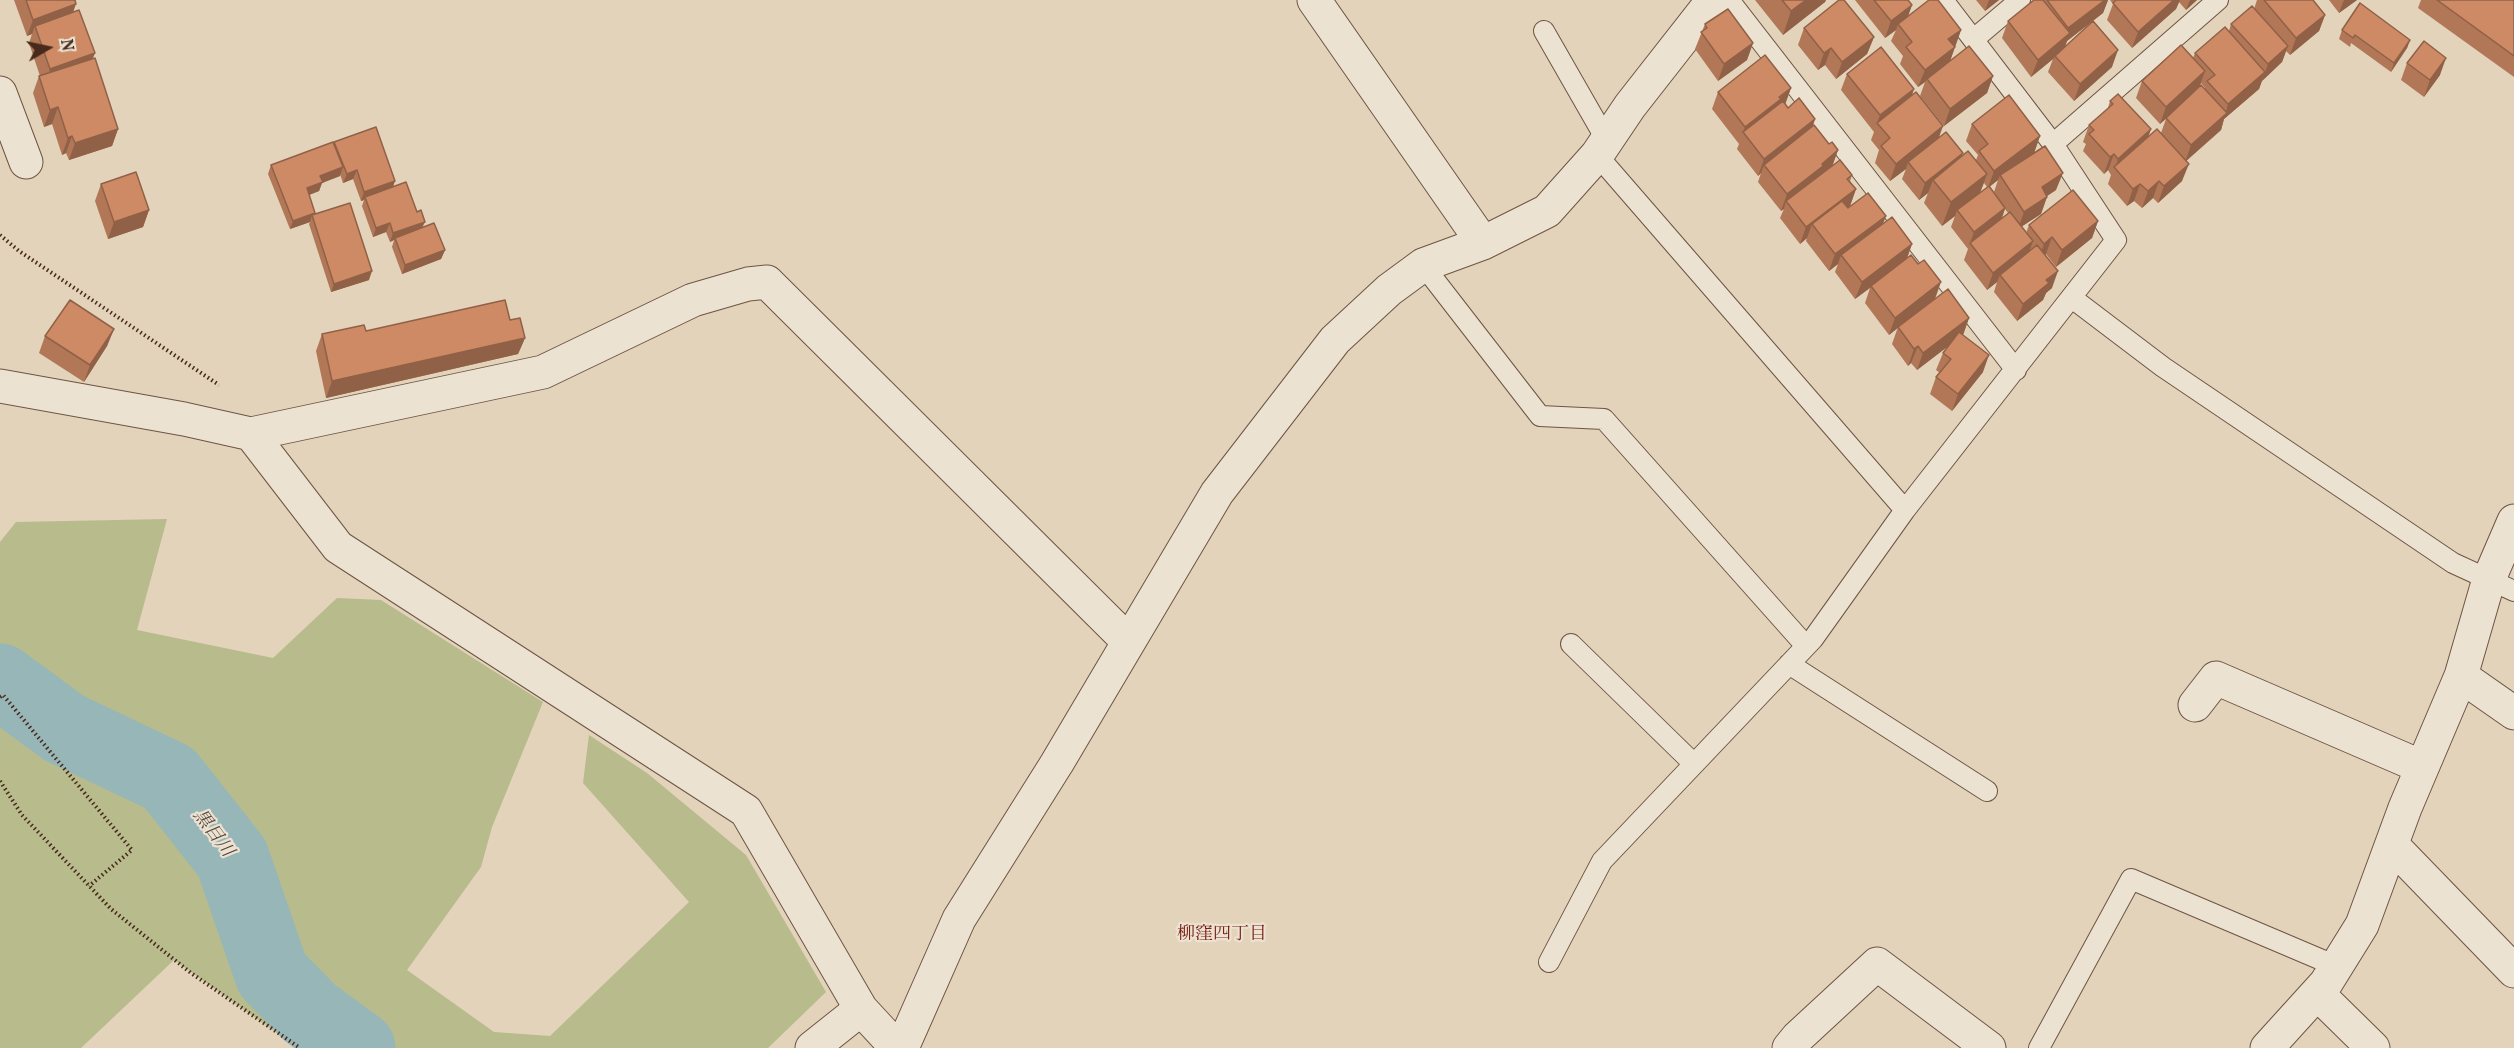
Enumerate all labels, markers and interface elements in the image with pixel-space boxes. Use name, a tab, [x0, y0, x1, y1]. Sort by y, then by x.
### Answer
north arrow	[18, 18, 78, 78]
text: N	[54, 38, 78, 53]
water label: 黒目川	[187, 806, 237, 862]
district label: 柳窪四丁目	[1177, 925, 1267, 947]

